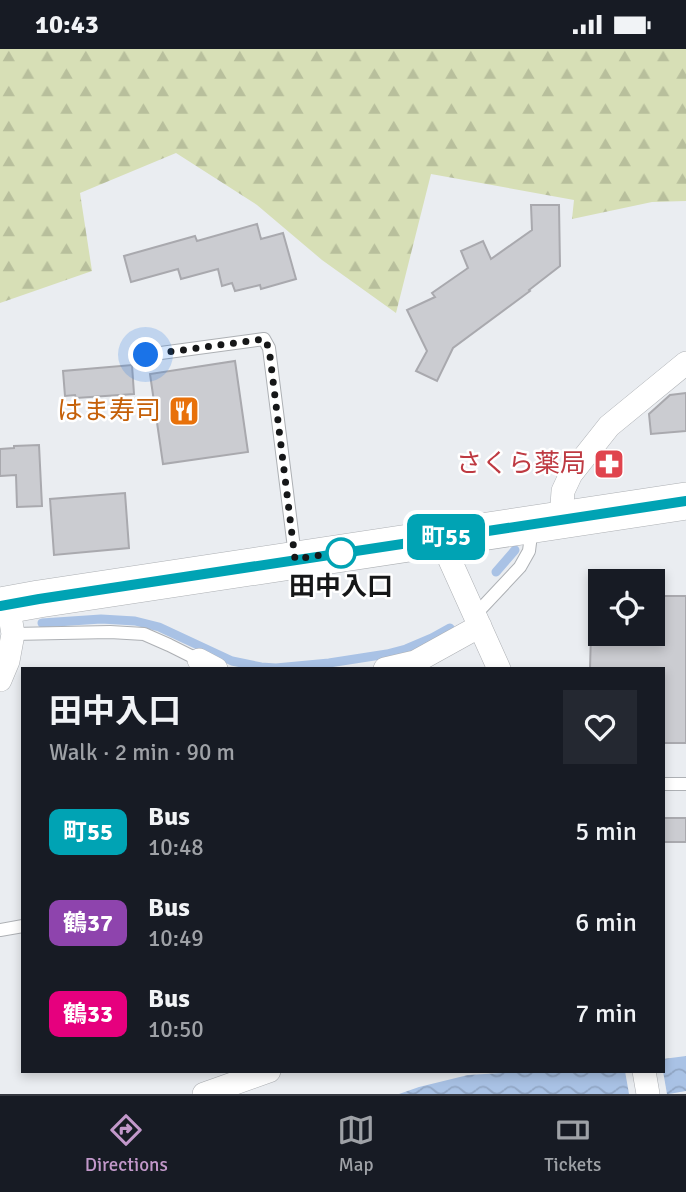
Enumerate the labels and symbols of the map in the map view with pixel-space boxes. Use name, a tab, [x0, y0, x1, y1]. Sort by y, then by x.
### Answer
your location	[128, 337, 163, 372]
restaurant icon: はま寿司	[167, 394, 201, 428]
place label: はま寿司	[57, 395, 161, 427]
pharmacy icon: さくら薬局	[592, 447, 626, 481]
place label: さくら薬局	[456, 448, 586, 480]
line badge: 町55	[406, 514, 486, 560]
marker: 田中入口	[326, 538, 356, 568]
place label: 田中入口	[289, 571, 393, 603]

